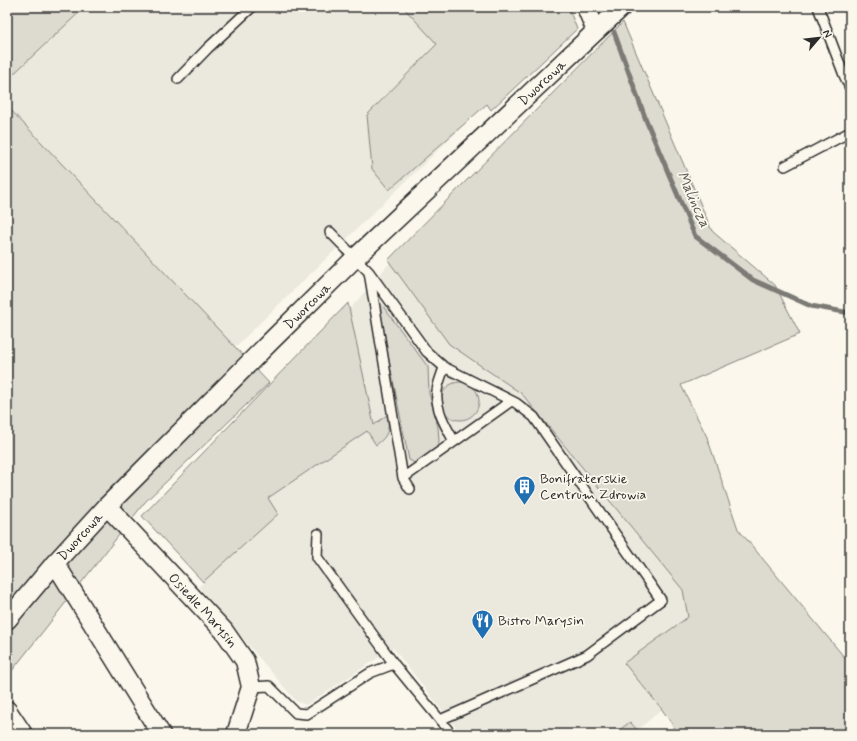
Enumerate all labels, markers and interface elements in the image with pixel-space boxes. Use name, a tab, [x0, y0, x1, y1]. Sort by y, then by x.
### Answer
north arrow	[799, 18, 839, 58]
text: N	[819, 27, 835, 40]
street label: Dworcowa	[515, 55, 571, 110]
water label: Malincza	[672, 168, 714, 231]
street label: Dworcowa	[280, 278, 336, 333]
place label: Bonifraterskie Centrum Zdrowia	[540, 470, 647, 504]
building icon: Bonifraterskie Centrum Zdrowia	[511, 473, 537, 506]
street label: Dworcowa	[54, 508, 107, 565]
street label: Osiedle Marysin	[164, 569, 241, 652]
restaurant icon: Bistro Marysin	[470, 607, 496, 640]
place label: Bistro Marysin	[498, 612, 584, 630]

